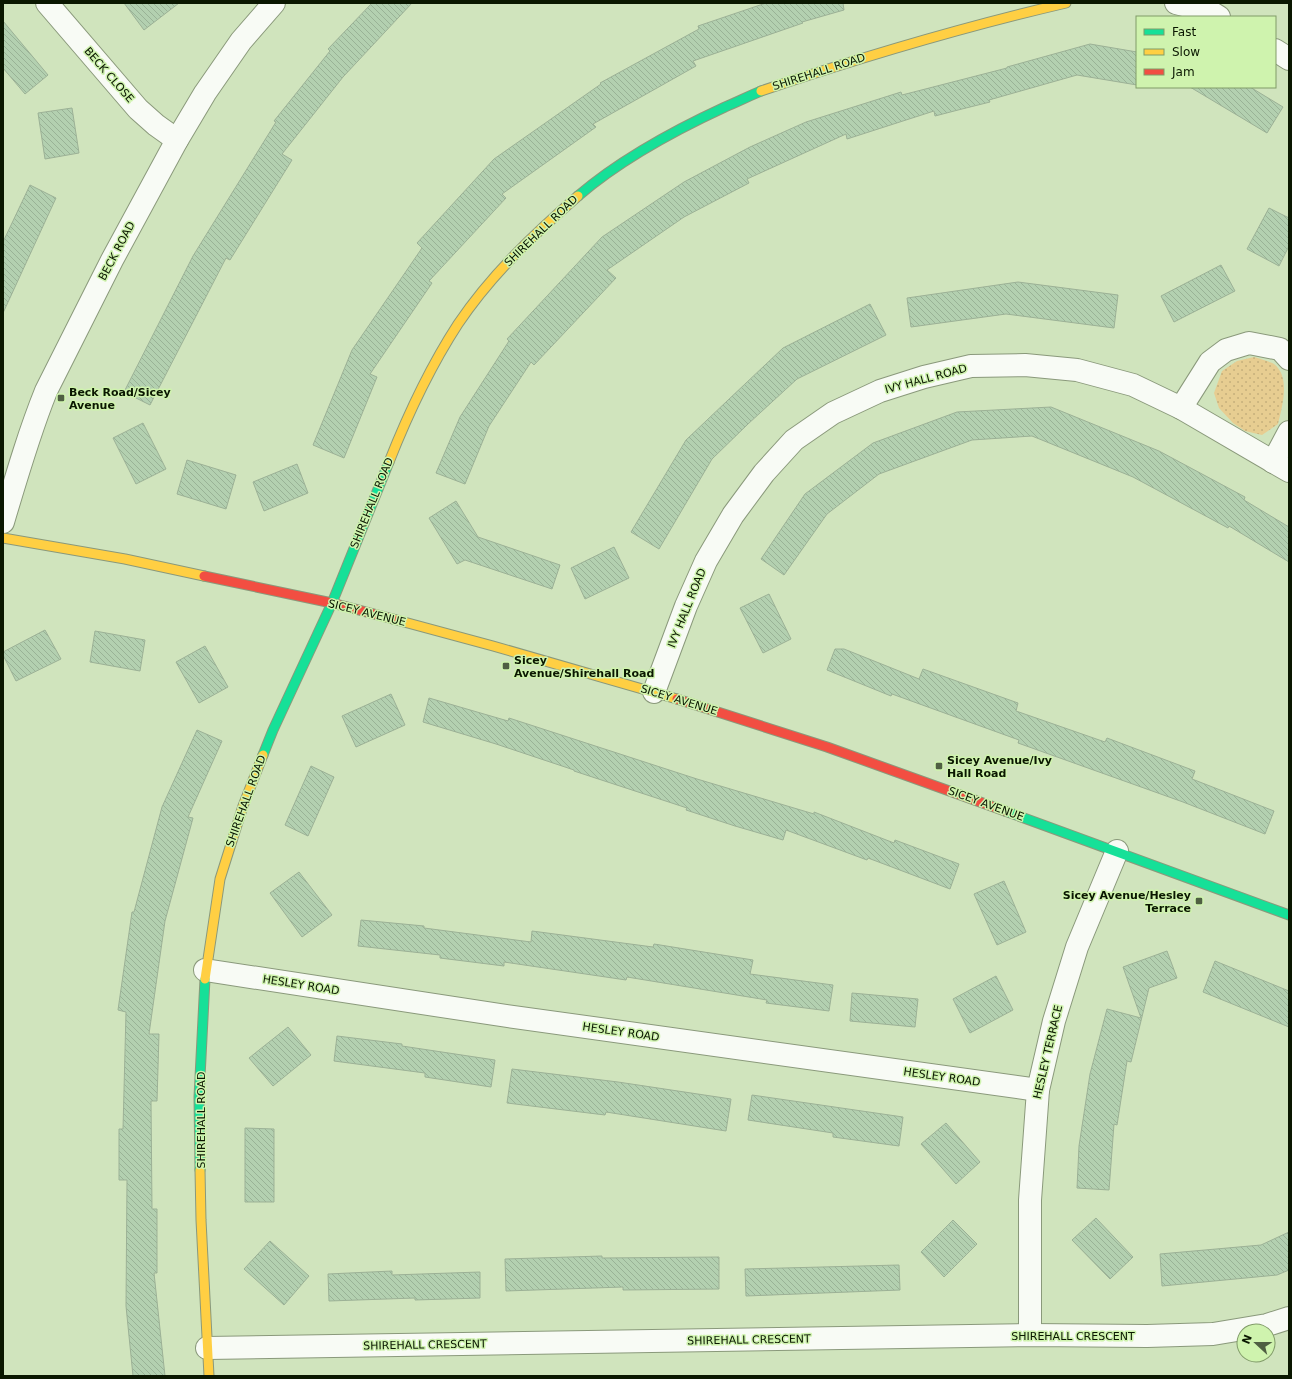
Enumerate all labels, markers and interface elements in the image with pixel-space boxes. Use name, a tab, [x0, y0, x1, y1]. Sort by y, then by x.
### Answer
legend	[1136, 16, 1276, 88]
text: Fast	[1172, 25, 1196, 39]
street label: BECK CLOSE	[81, 45, 137, 105]
text: Slow	[1172, 45, 1200, 59]
street label: SHIREHALL ROAD	[771, 51, 867, 93]
text: Jam	[1171, 65, 1195, 79]
street label: SHIREHALL ROAD	[502, 193, 580, 269]
street label: BECK ROAD	[96, 219, 138, 283]
street label: IVY HALL ROAD	[883, 362, 969, 396]
place label: Beck Road/Sicey Avenue	[69, 386, 171, 412]
marker: Beck Road/Sicey Avenue	[56, 393, 66, 403]
street label: SHIREHALL ROAD	[348, 456, 396, 550]
street label: IVY HALL ROAD	[665, 566, 709, 650]
street label: SICEY AVENUE	[327, 597, 407, 629]
place label: Sicey Avenue/Shirehall Road	[514, 654, 654, 680]
marker: Sicey Avenue/Shirehall Road	[501, 661, 511, 671]
street label: SICEY AVENUE	[639, 682, 719, 718]
street label: SHIREHALL ROAD	[223, 753, 269, 849]
place label: Sicey Avenue/Ivy Hall Road	[947, 754, 1052, 780]
marker: Sicey Avenue/Ivy Hall Road	[934, 761, 944, 771]
street label: SICEY AVENUE	[946, 784, 1026, 824]
place label: Sicey Avenue/Hesley Terrace	[1063, 889, 1191, 915]
marker: Sicey Avenue/Hesley Terrace	[1194, 896, 1204, 906]
street label: HESLEY ROAD	[262, 973, 340, 997]
street label: HESLEY TERRACE	[1031, 1004, 1065, 1100]
street label: HESLEY ROAD	[582, 1020, 660, 1044]
street label: HESLEY ROAD	[903, 1065, 981, 1089]
street label: SHIREHALL ROAD	[195, 1072, 208, 1168]
north arrow	[1236, 1323, 1276, 1363]
street label: SHIREHALL CRESCENT	[1011, 1330, 1135, 1343]
street label: SHIREHALL CRESCENT	[687, 1332, 811, 1348]
text: N	[1239, 1333, 1255, 1346]
street label: SHIREHALL CRESCENT	[363, 1337, 487, 1353]

